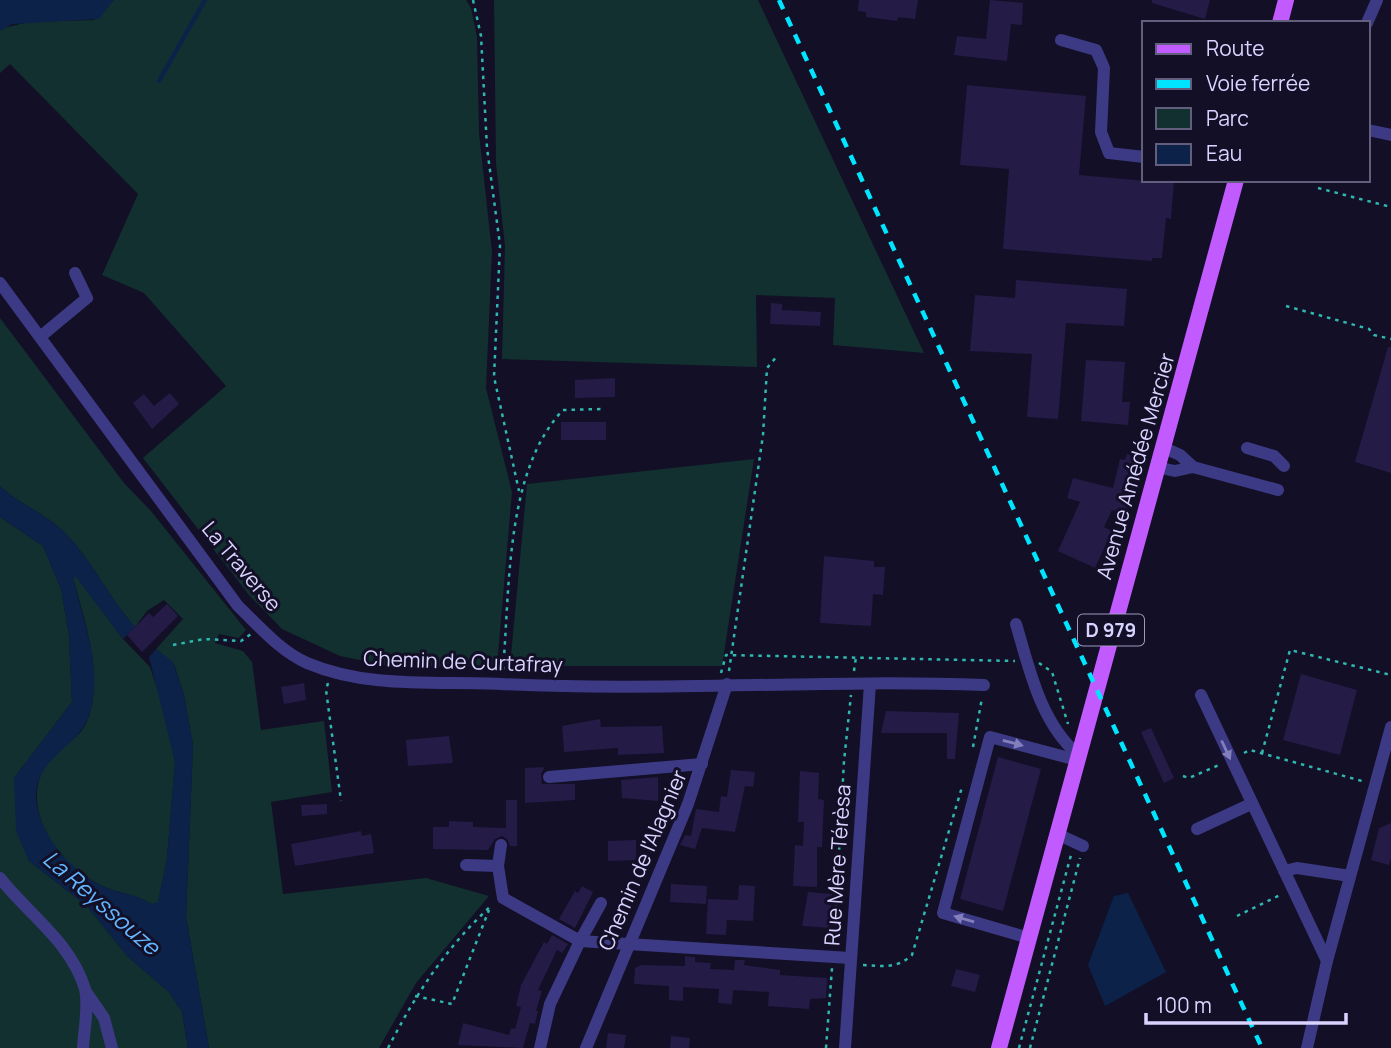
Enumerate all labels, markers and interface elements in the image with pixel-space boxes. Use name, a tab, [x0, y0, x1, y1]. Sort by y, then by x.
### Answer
legend	[1142, 21, 1370, 182]
text: Route	[1206, 34, 1264, 62]
text: Voie ferrée	[1206, 69, 1310, 97]
text: Parc	[1206, 104, 1249, 132]
text: Eau	[1206, 139, 1242, 167]
street label: Avenue Amédée Mercier	[1089, 349, 1181, 582]
street label: La Traverse	[196, 515, 288, 617]
road number: D 979	[1078, 614, 1144, 646]
street label: Chemin de Curtafray	[363, 644, 563, 678]
one-way arrow	[1002, 738, 1024, 749]
one-way arrow	[1220, 740, 1232, 760]
street label: Chemin de l'Alagnier	[591, 765, 693, 955]
street label: Rue Mère Térèsa	[817, 783, 857, 947]
water label: La Reyssouze	[37, 842, 168, 963]
one-way arrow	[953, 914, 974, 924]
scale bar	[1146, 982, 1346, 1026]
text: 100 m	[1156, 991, 1212, 1019]

